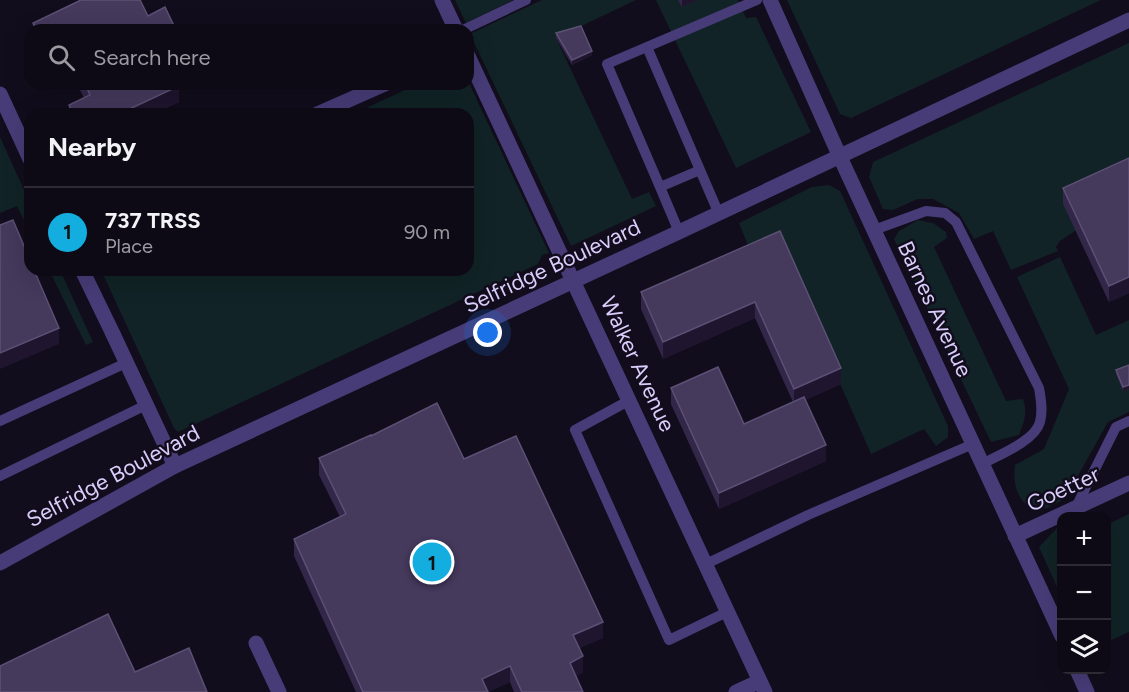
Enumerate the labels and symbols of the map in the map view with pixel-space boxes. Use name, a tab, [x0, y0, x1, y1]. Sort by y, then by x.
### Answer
street label: Selfridge Boulevard	[459, 213, 645, 319]
street label: Barnes Avenue	[892, 237, 978, 381]
street label: Walker Avenue	[595, 292, 681, 436]
your location	[473, 318, 502, 347]
street label: Selfridge Boulevard	[22, 419, 204, 533]
street label: Goetter	[1022, 460, 1104, 518]
pin: 1	[412, 540, 452, 584]

